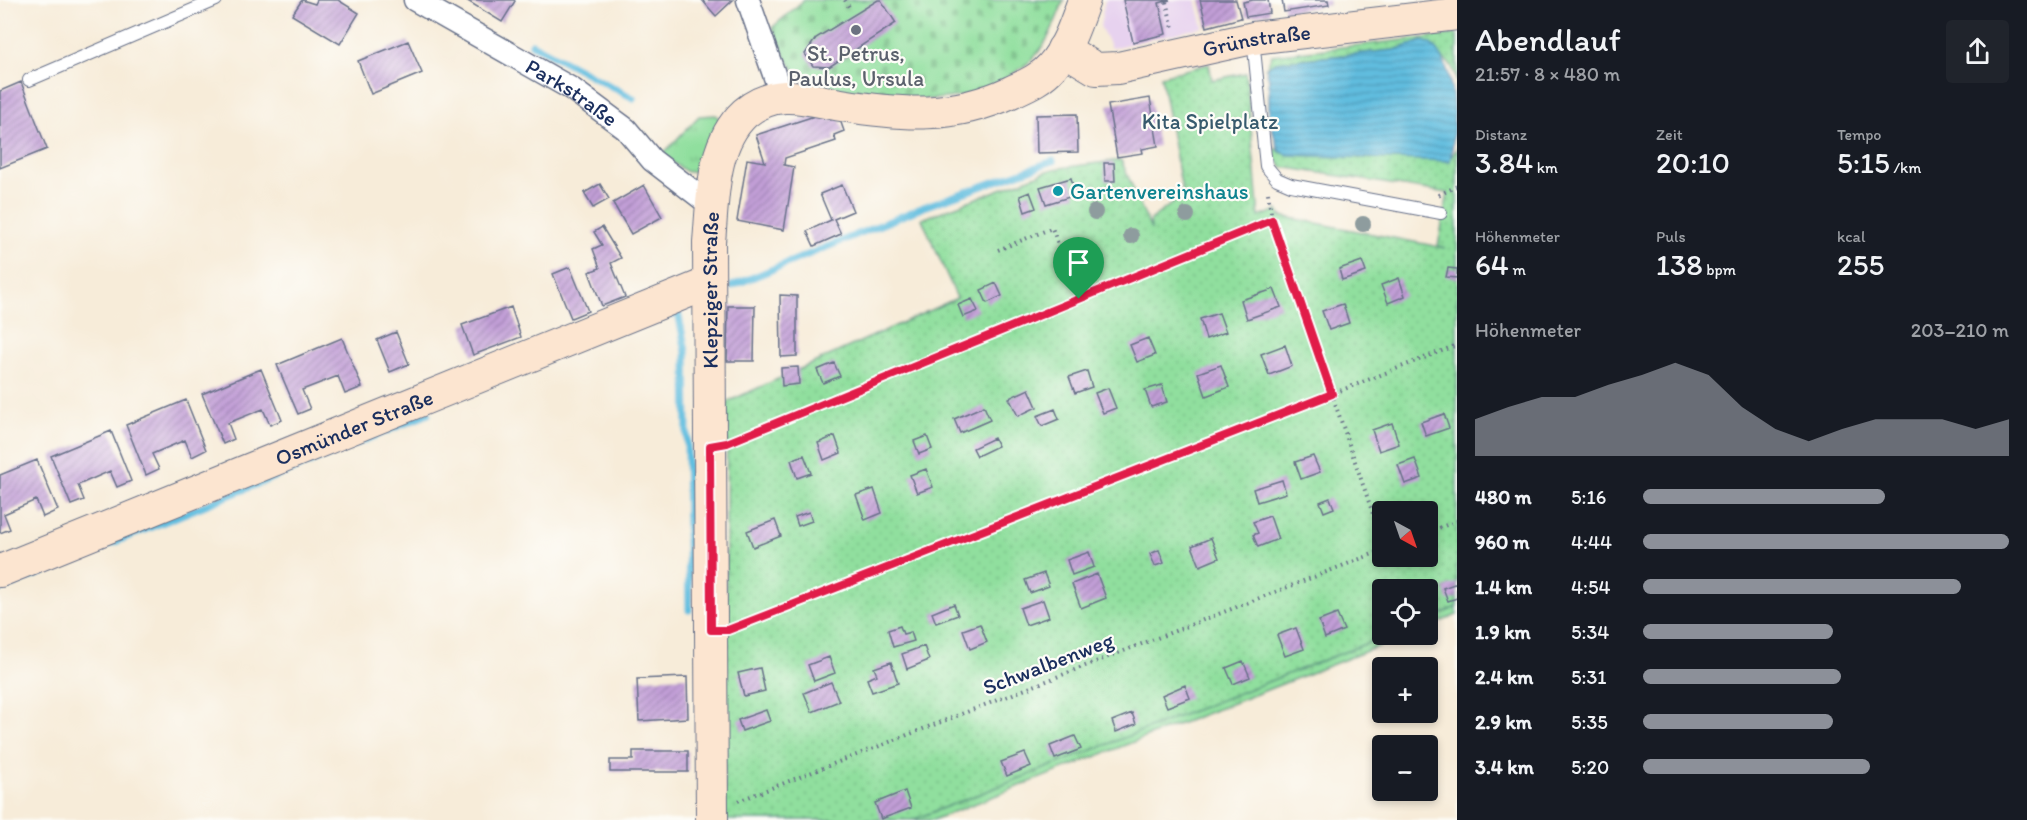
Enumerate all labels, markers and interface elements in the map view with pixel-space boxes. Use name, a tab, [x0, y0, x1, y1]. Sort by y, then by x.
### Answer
street label: Grünstraße	[1200, 18, 1312, 63]
text: Abendlauf	[1475, 20, 1621, 59]
button: share	[1946, 20, 2009, 83]
marker: St. Petrus, Paulus, Ursula	[849, 23, 863, 37]
place label: St. Petrus, Paulus, Ursula	[788, 40, 924, 92]
street label: Parkstraße	[521, 53, 623, 132]
text: 21:57 · 8 × 480 m	[1475, 62, 1620, 86]
park label: Kita Spielplatz	[1142, 108, 1278, 135]
text: Distanz	[1475, 125, 1527, 144]
text: Zeit	[1656, 125, 1683, 144]
text: Tempo	[1837, 125, 1882, 144]
text: 3.84	[1475, 144, 1533, 181]
text: 20:10	[1656, 144, 1730, 181]
text: 5:15	[1837, 144, 1890, 181]
text: km	[1533, 158, 1558, 177]
text: /km	[1890, 158, 1921, 177]
place label: Gartenvereinshaus	[1070, 178, 1249, 205]
marker: Gartenvereinshaus	[1051, 184, 1065, 198]
street label: Klepziger Straße	[696, 211, 725, 369]
text: Höhenmeter	[1475, 227, 1560, 246]
text: Puls	[1656, 227, 1686, 246]
text: kcal	[1837, 227, 1865, 246]
pin	[1053, 237, 1104, 299]
icon: arrive	[1062, 246, 1095, 279]
text: 64	[1475, 246, 1509, 283]
text: 138	[1656, 246, 1703, 283]
text: 255	[1837, 246, 1884, 283]
text: m	[1509, 260, 1526, 279]
text: bpm	[1703, 260, 1736, 279]
text: Höhenmeter	[1475, 318, 1581, 342]
text: 203–210 m	[1911, 318, 2009, 342]
street label: Osmünder Straße	[271, 384, 437, 472]
text: 480 m	[1475, 485, 1532, 509]
text: 5:16	[1571, 485, 1606, 509]
north arrow	[1372, 501, 1438, 567]
map controls	[1372, 501, 1438, 801]
text: 960 m	[1475, 530, 1530, 554]
text: 4:44	[1571, 530, 1612, 554]
text: 1.4 km	[1475, 575, 1532, 599]
text: 4:54	[1571, 575, 1610, 599]
button: locate	[1372, 579, 1438, 645]
text: 1.9 km	[1475, 620, 1531, 644]
text: 5:34	[1571, 620, 1609, 644]
street label: Schwalbenweg	[979, 626, 1118, 701]
button: +	[1372, 657, 1438, 723]
text: 2.4 km	[1475, 665, 1533, 689]
text: 5:31	[1571, 665, 1607, 689]
text: 2.9 km	[1475, 710, 1532, 734]
text: 5:35	[1571, 710, 1608, 734]
button: −	[1372, 735, 1438, 801]
text: 3.4 km	[1475, 755, 1534, 779]
text: 5:20	[1571, 755, 1609, 779]

